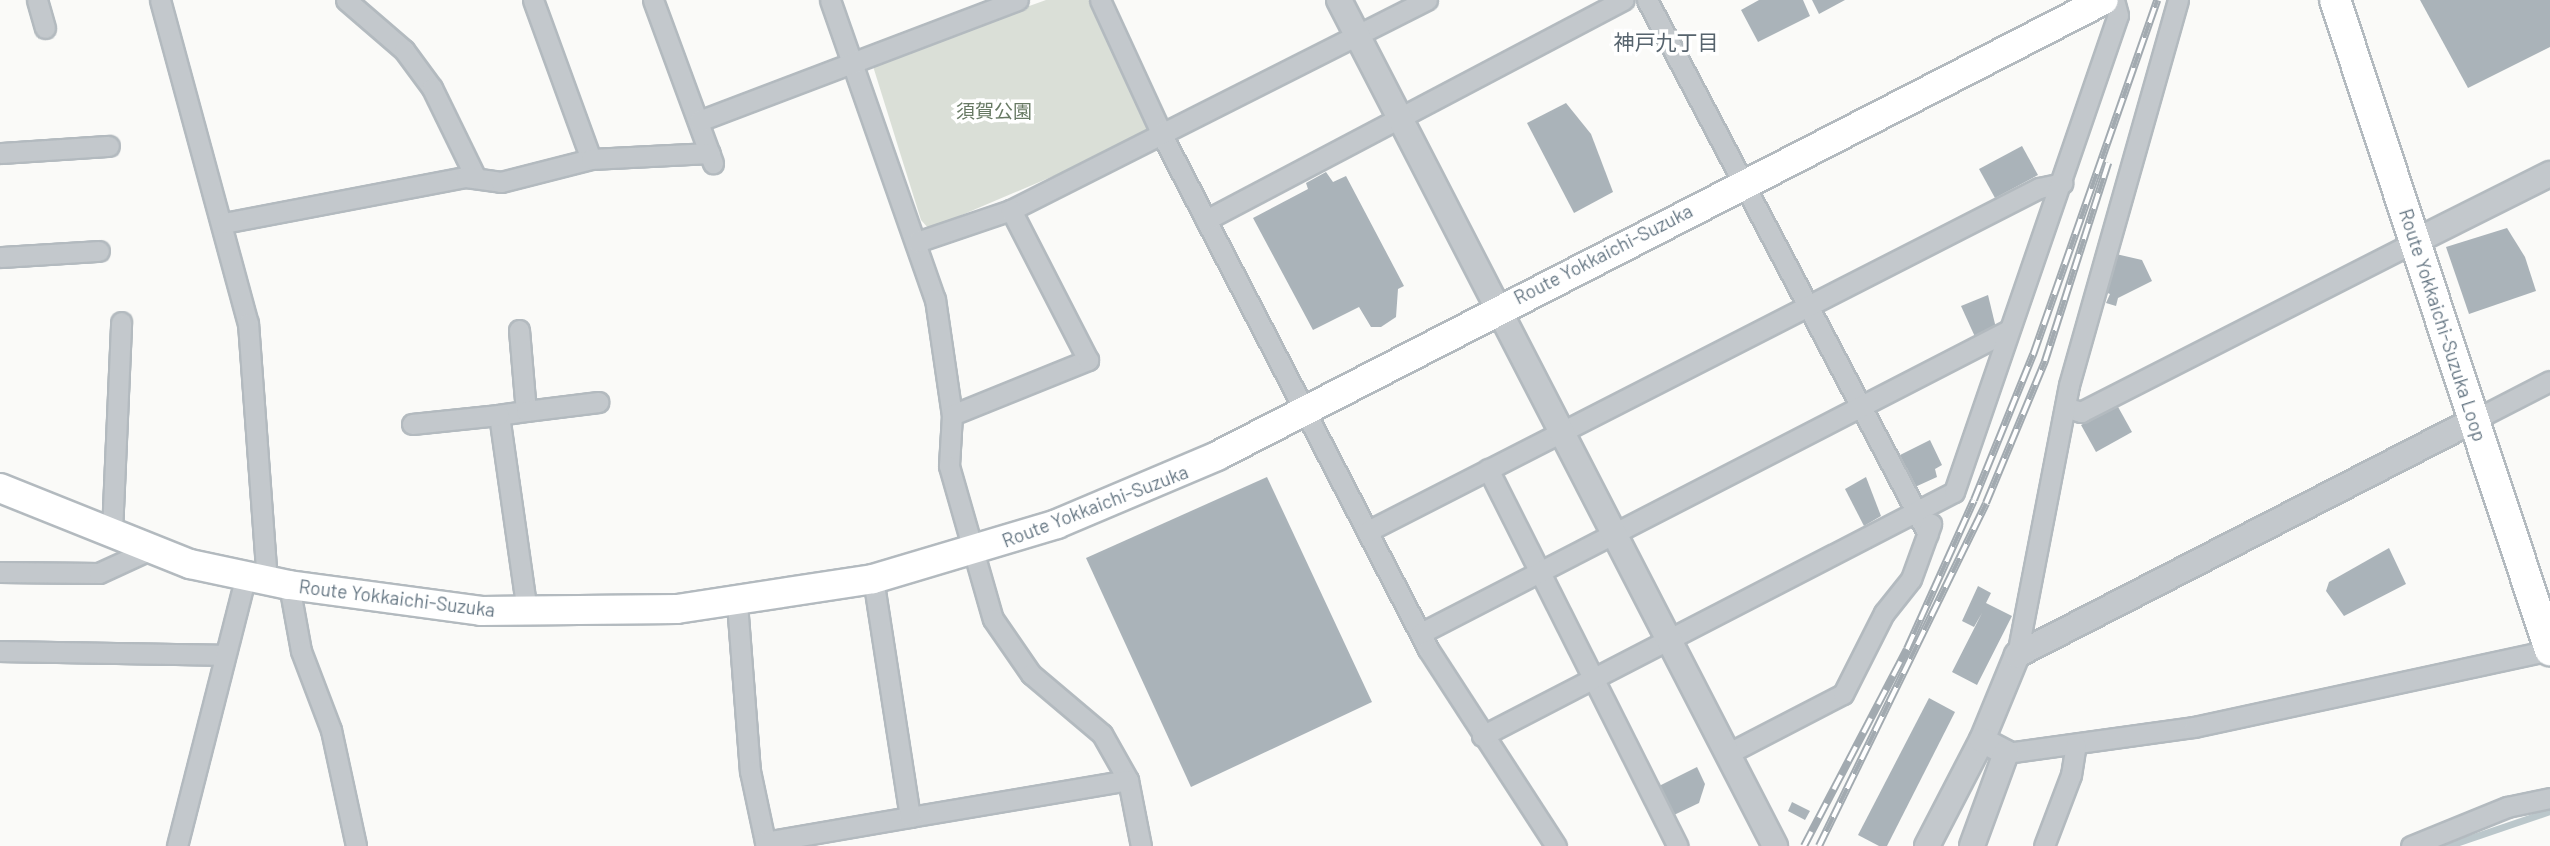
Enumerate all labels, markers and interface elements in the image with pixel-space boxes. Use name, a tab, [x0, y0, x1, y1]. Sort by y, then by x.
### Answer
district label: 神戸九丁目	[1614, 29, 1718, 55]
park label: 須賀公園	[956, 100, 1032, 122]
street label: Route Yokkaichi-Suzuka	[1510, 199, 1696, 309]
street label: Route Yokkaichi-Suzuka Loop	[2395, 206, 2491, 444]
street label: Route Yokkaichi-Suzuka	[999, 460, 1191, 552]
street label: Route Yokkaichi-Suzuka	[298, 575, 496, 621]

